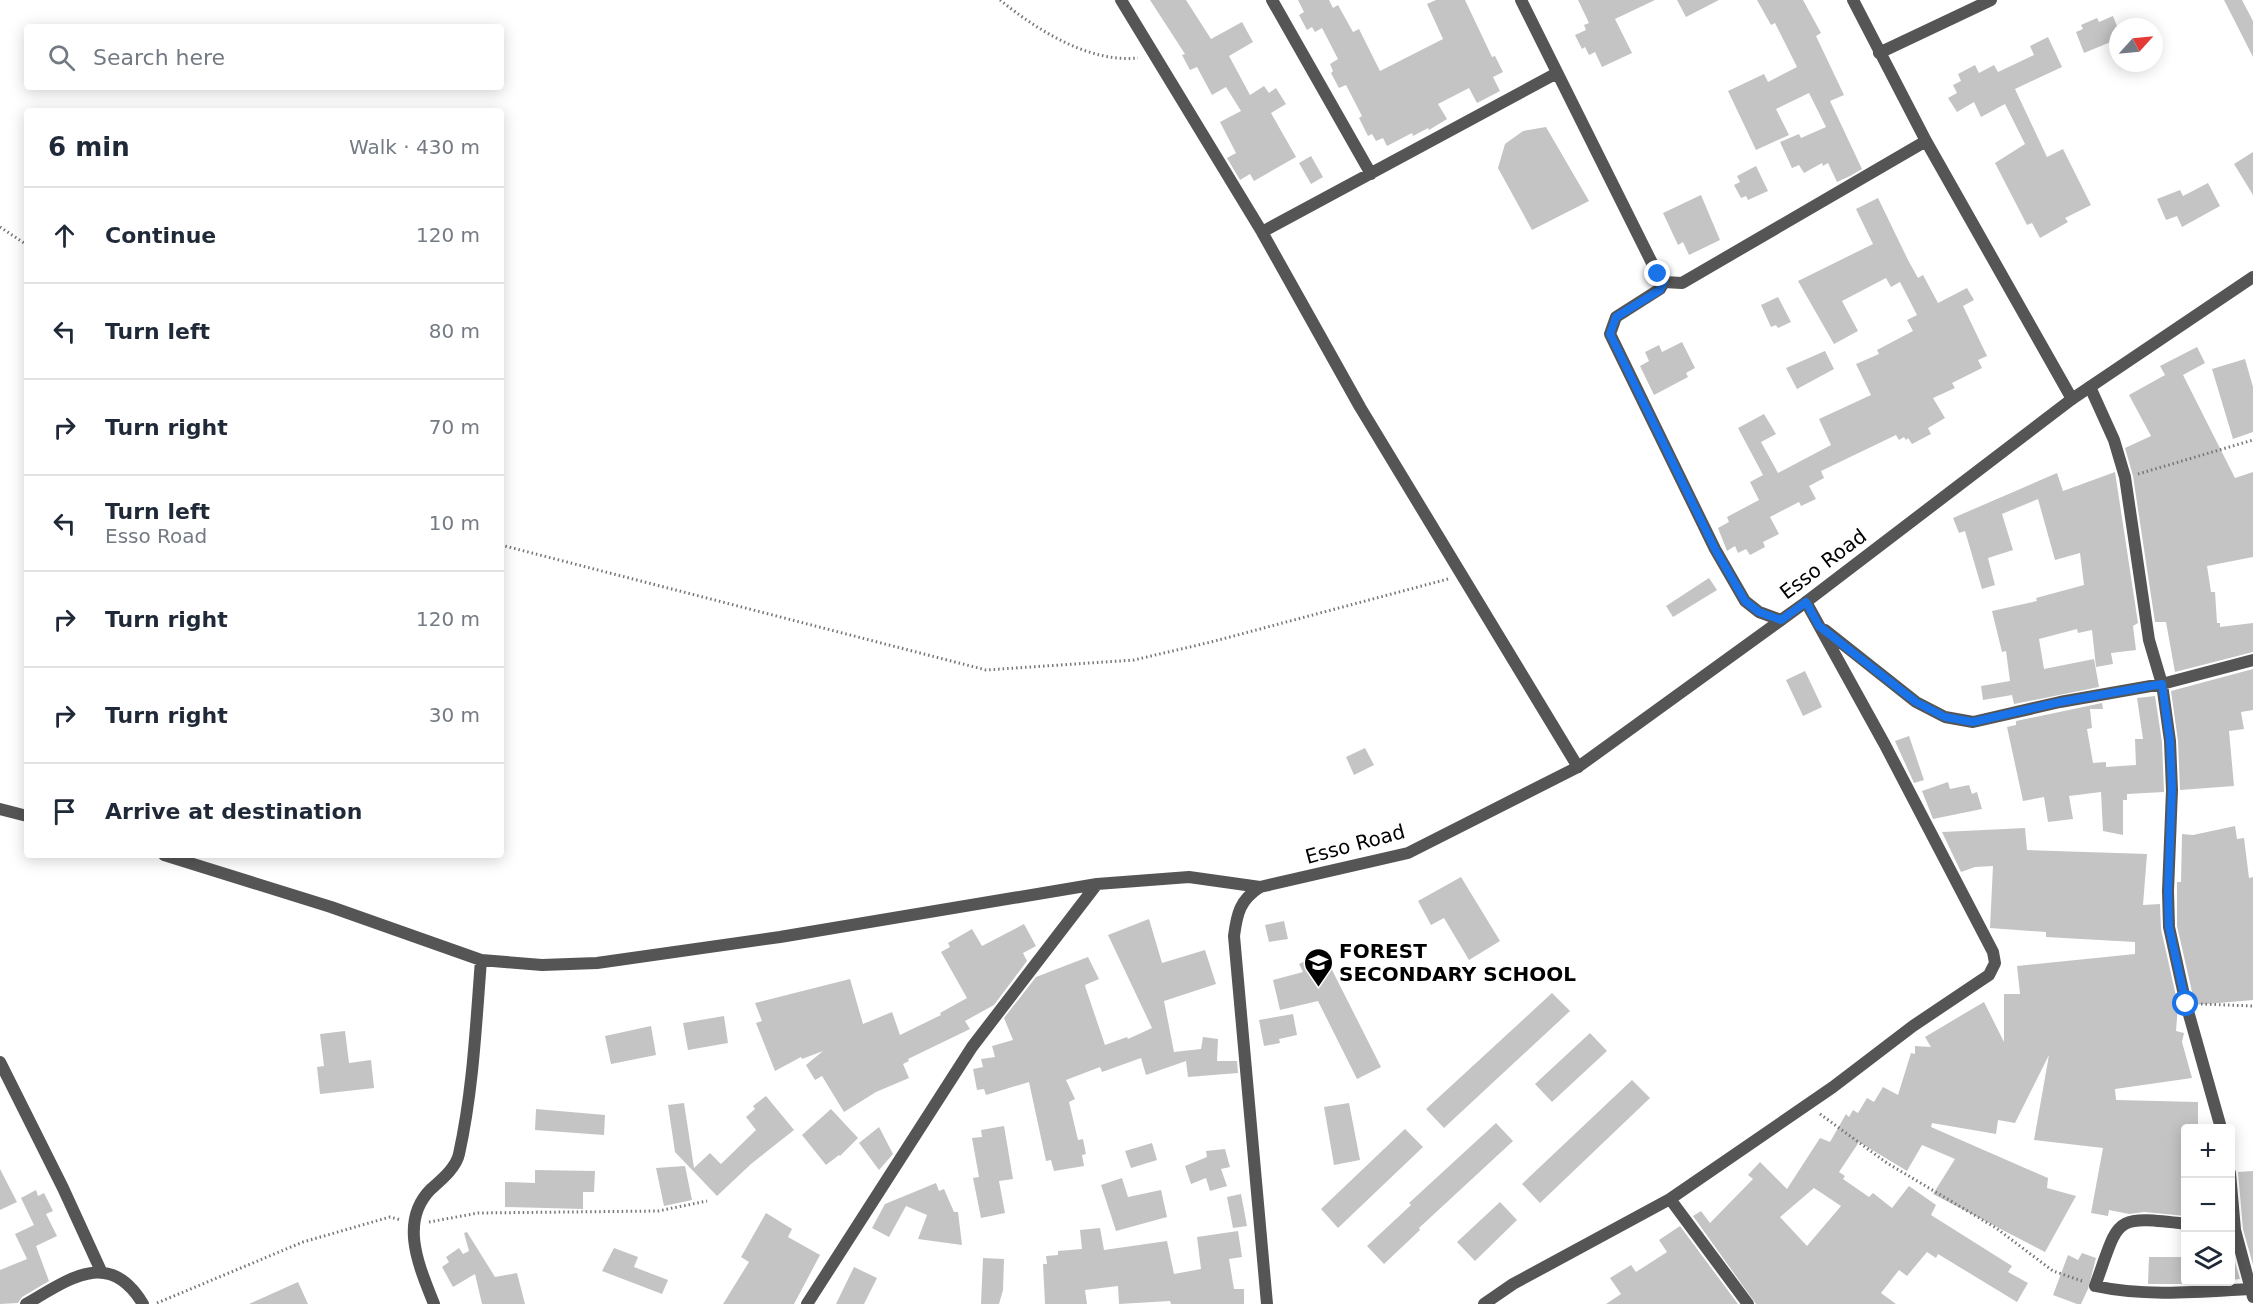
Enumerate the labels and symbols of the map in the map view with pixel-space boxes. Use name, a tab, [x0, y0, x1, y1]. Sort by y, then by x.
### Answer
north arrow	[2109, 18, 2163, 72]
route end	[1644, 260, 1670, 286]
street label: Esso Road	[1775, 524, 1871, 604]
street label: Esso Road	[1303, 819, 1407, 869]
place label: FOREST SECONDARY SCHOOL	[1339, 939, 1576, 986]
school or university icon: FOREST SECONDARY SCHOOL	[1302, 946, 1334, 988]
route start	[2172, 990, 2198, 1016]

